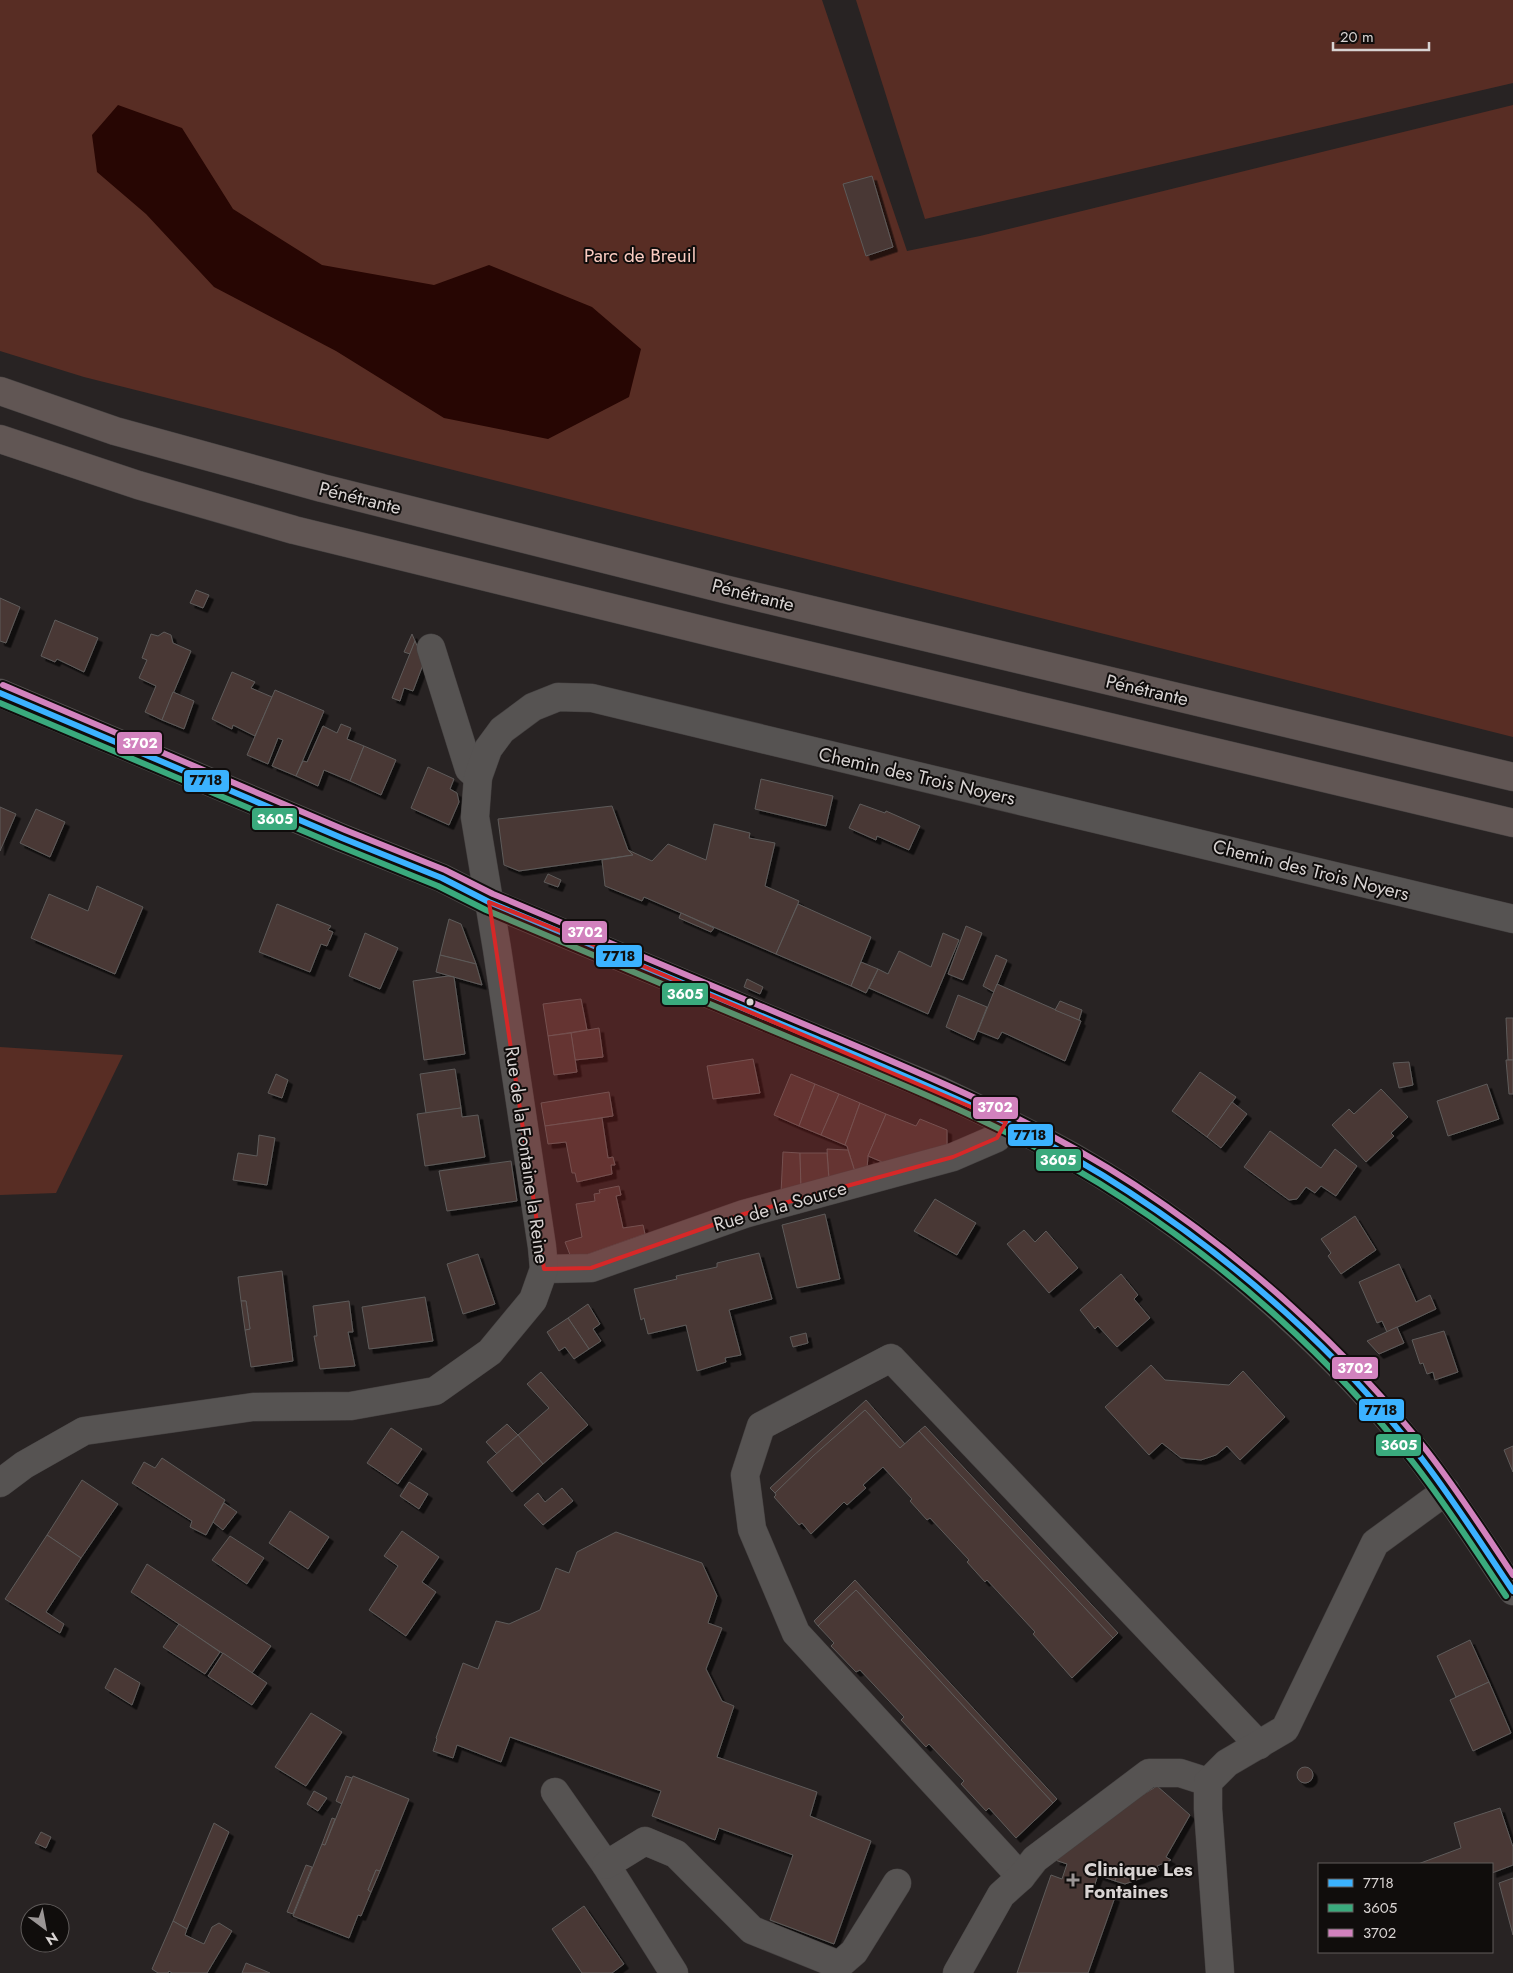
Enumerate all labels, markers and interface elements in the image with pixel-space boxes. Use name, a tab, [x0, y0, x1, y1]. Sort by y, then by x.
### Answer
scale bar	[1333, 20, 1429, 52]
text: 20 m	[1340, 26, 1374, 48]
park label: Parc de Breuil	[584, 242, 696, 269]
street label: Pénétrante	[316, 475, 404, 521]
street label: Pénétrante	[709, 572, 797, 618]
street label: Pénétrante	[1103, 667, 1191, 713]
line badge: 3702	[116, 731, 163, 755]
text: 3702	[122, 733, 158, 753]
street label: Chemin des Trois Noyers	[816, 740, 1018, 812]
line badge: 7718	[183, 769, 230, 793]
text: 7718	[190, 770, 223, 790]
line badge: 3605	[251, 807, 298, 831]
text: 3605	[257, 809, 293, 829]
street label: Chemin des Trois Noyers	[1210, 833, 1412, 908]
line badge: 3702	[561, 920, 608, 944]
text: 3702	[567, 922, 603, 942]
line badge: 7718	[595, 944, 643, 968]
text: 7718	[603, 946, 636, 966]
line badge: 3605	[661, 982, 709, 1006]
text: 3605	[667, 984, 703, 1004]
unlabelled marker	[745, 997, 755, 1007]
street label: Rue de la Fontaine la Reine	[498, 1045, 556, 1266]
line badge: 3702	[972, 1096, 1019, 1120]
text: 3702	[977, 1097, 1013, 1117]
line badge: 7718	[1007, 1123, 1054, 1147]
text: 7718	[1014, 1125, 1047, 1145]
line badge: 3605	[1035, 1148, 1082, 1172]
text: 3605	[1040, 1150, 1076, 1170]
street label: Rue de la Source	[710, 1174, 850, 1238]
line badge: 3702	[1331, 1356, 1379, 1380]
text: 3702	[1337, 1358, 1373, 1378]
line badge: 7718	[1358, 1398, 1405, 1422]
text: 7718	[1365, 1400, 1398, 1420]
line badge: 3605	[1375, 1433, 1422, 1457]
text: 3605	[1381, 1435, 1417, 1455]
place label: Clinique Les Fontaines	[1084, 1856, 1193, 1905]
legend	[1318, 1863, 1493, 1953]
text: 7718	[1363, 1872, 1394, 1894]
marker: Clinique Les Fontaines	[1066, 1873, 1080, 1887]
text: 3605	[1363, 1897, 1397, 1919]
north arrow	[20, 1903, 70, 1953]
text: 3702	[1363, 1922, 1396, 1944]
text: N	[42, 1928, 62, 1950]

